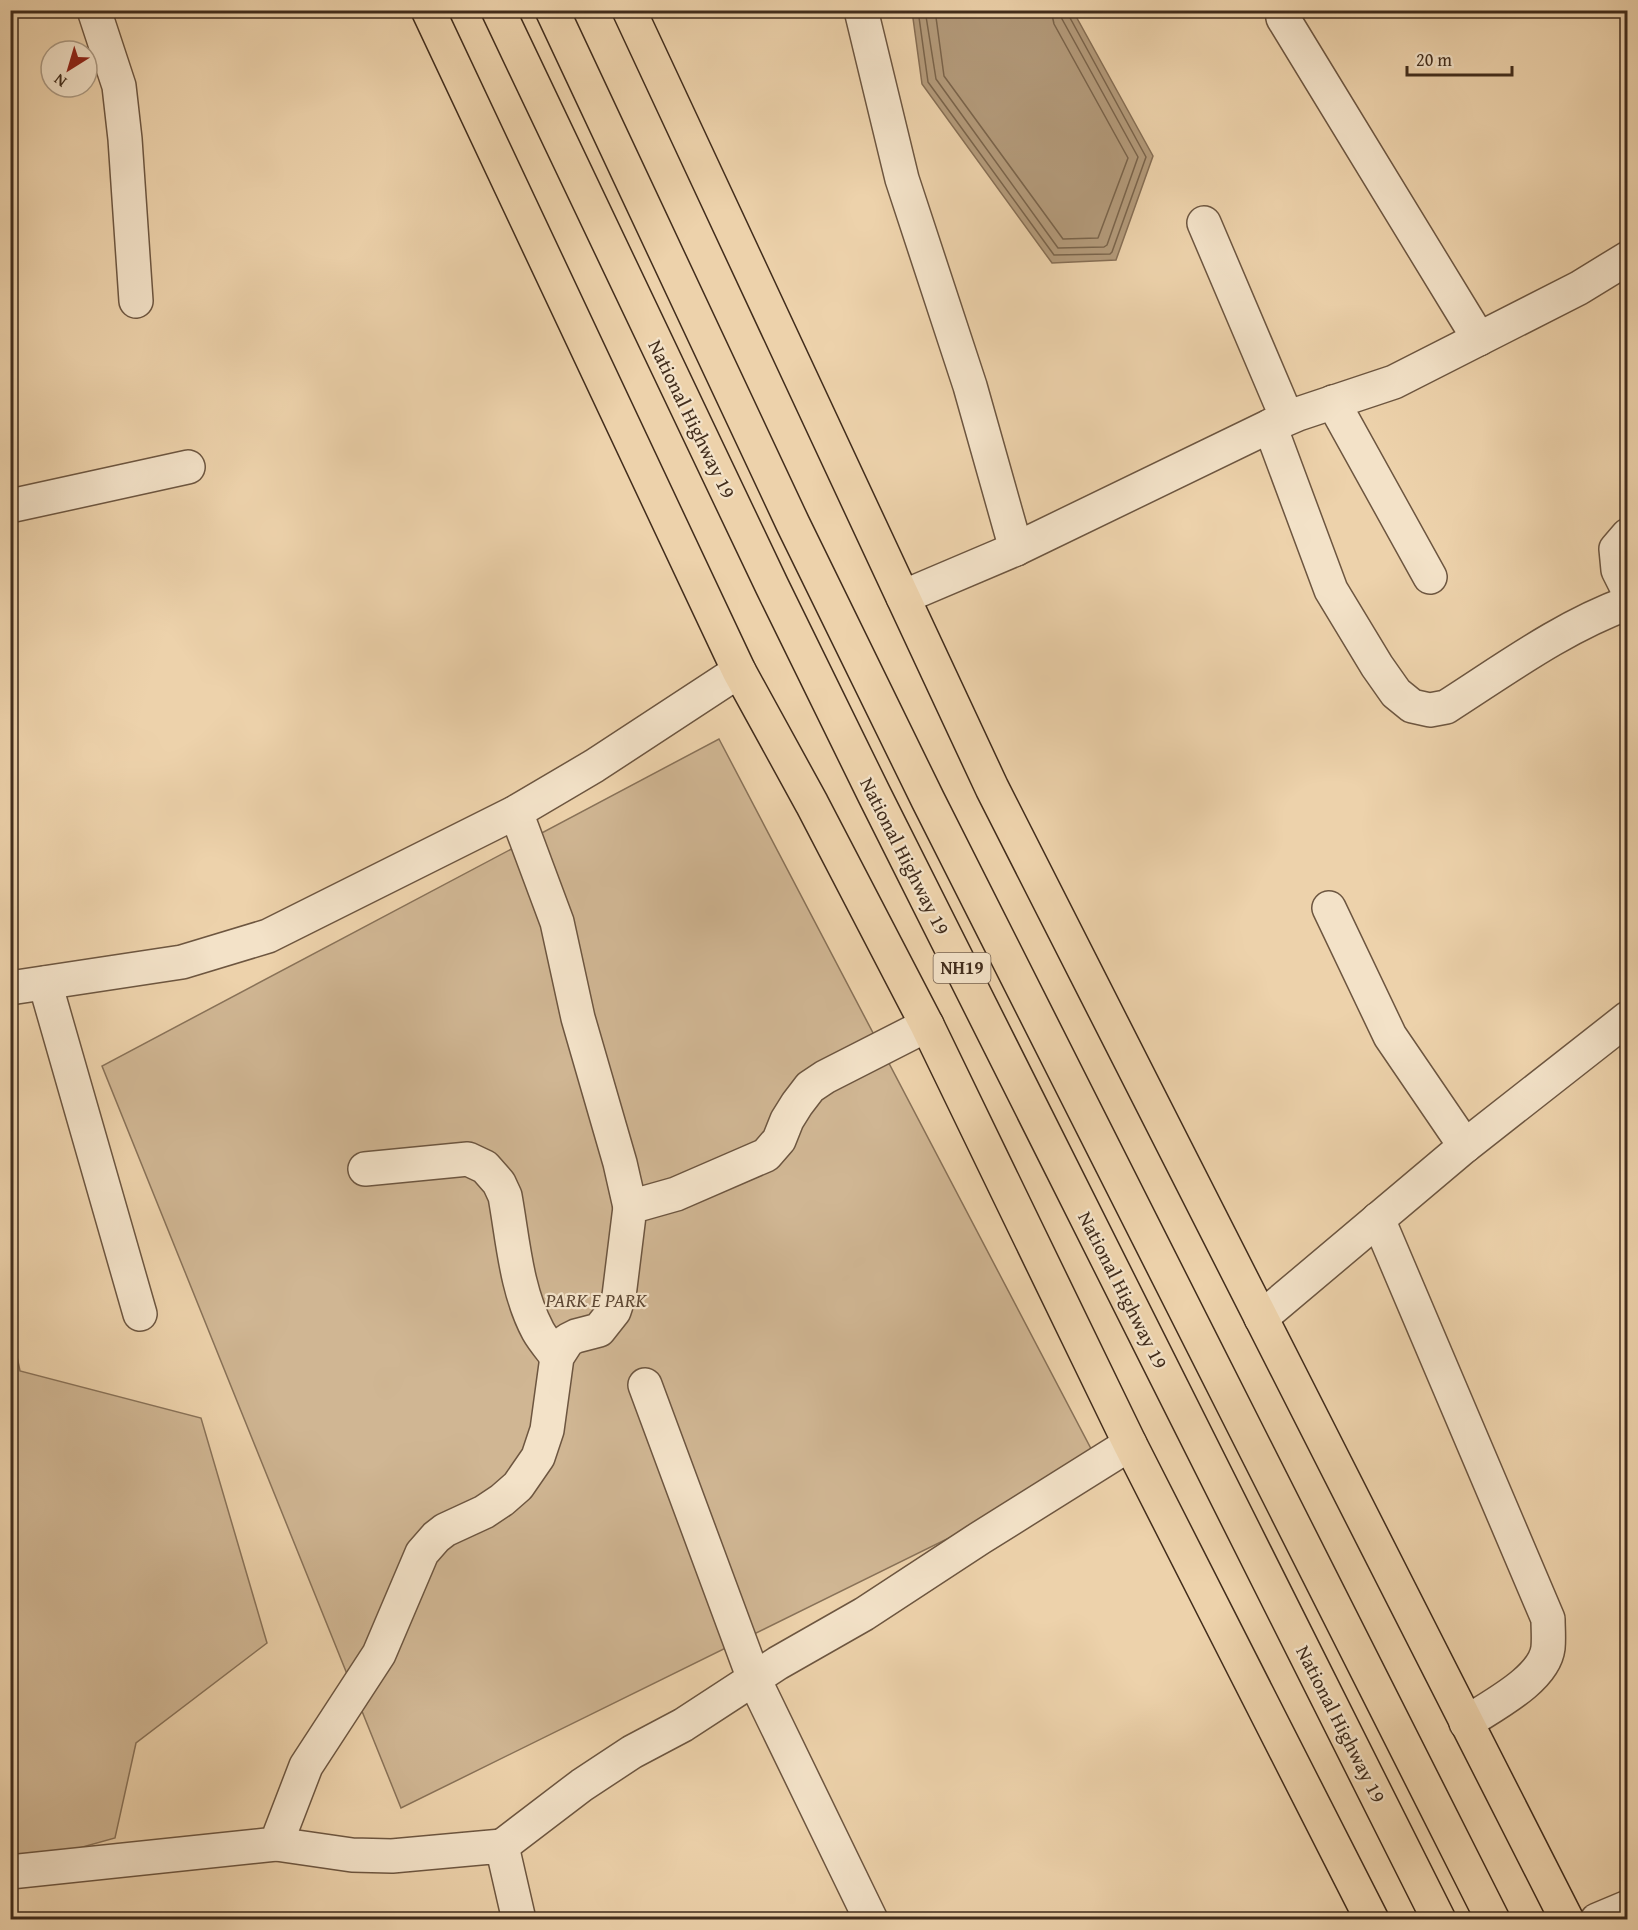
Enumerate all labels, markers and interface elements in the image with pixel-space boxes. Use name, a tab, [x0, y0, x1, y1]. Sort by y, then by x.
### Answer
north arrow	[39, 39, 99, 99]
scale bar	[1407, 39, 1512, 77]
text: 20 m	[1416, 46, 1452, 73]
text: N	[48, 68, 71, 94]
street label: National Highway 19	[641, 335, 743, 503]
street label: National Highway 19	[853, 772, 958, 939]
road number: NH19	[934, 953, 990, 983]
street label: National Highway 19	[1071, 1206, 1176, 1373]
park label: PARK E PARK	[544, 1285, 647, 1314]
street label: National Highway 19	[1289, 1640, 1394, 1807]

